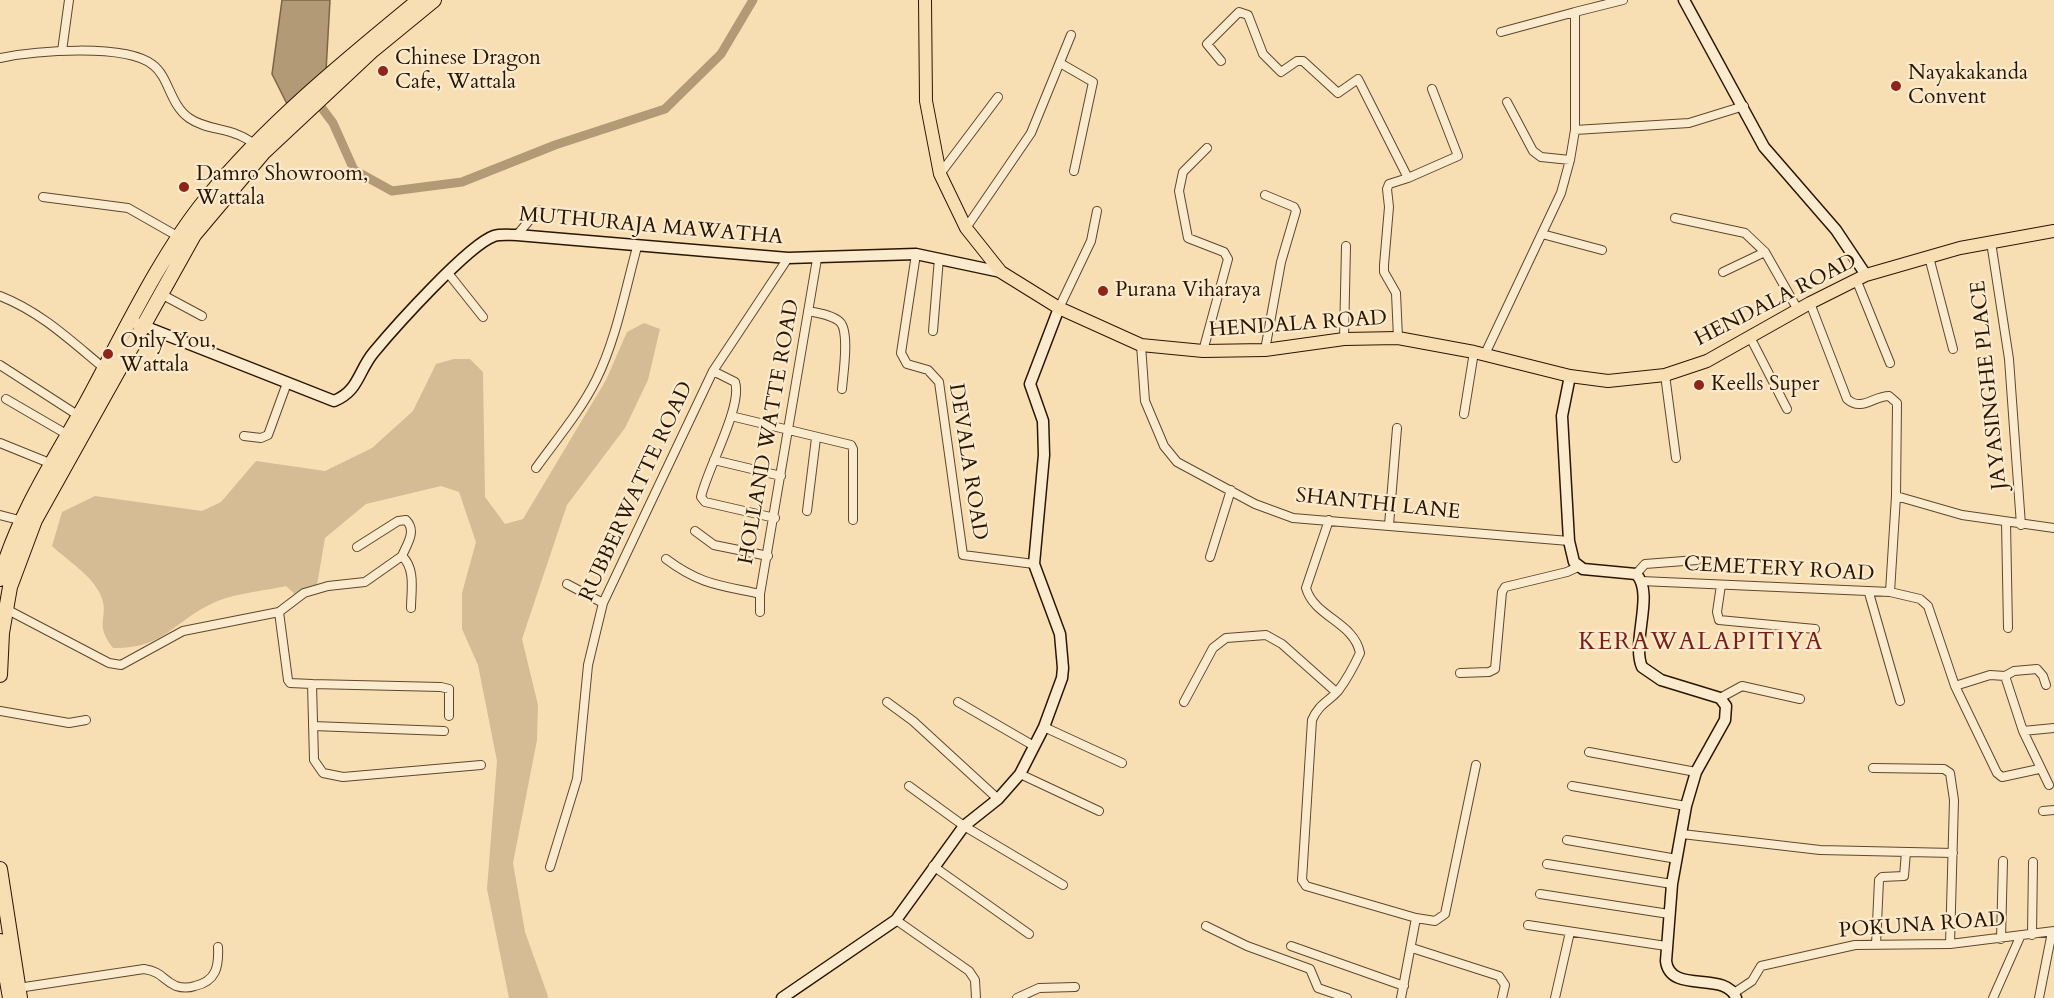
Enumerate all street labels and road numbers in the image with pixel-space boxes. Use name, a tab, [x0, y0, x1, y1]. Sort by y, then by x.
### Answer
street label: MUTHURAJA MAWATHA	[518, 203, 784, 251]
street label: HENDALA ROAD	[1691, 249, 1861, 353]
street label: JAYASINGHE PLACE	[1966, 279, 2014, 491]
street label: HOLLAND WATTE ROAD	[734, 297, 806, 567]
street label: HENDALA ROAD	[1208, 306, 1388, 344]
street label: RUBBERWATTE ROAD	[575, 378, 699, 606]
street label: DEVALA ROAD	[942, 382, 992, 542]
street label: SHANTHI LANE	[1295, 484, 1461, 526]
street label: CEMETERY ROAD	[1683, 552, 1875, 588]
street label: POKUNA ROAD	[1838, 908, 2006, 944]

